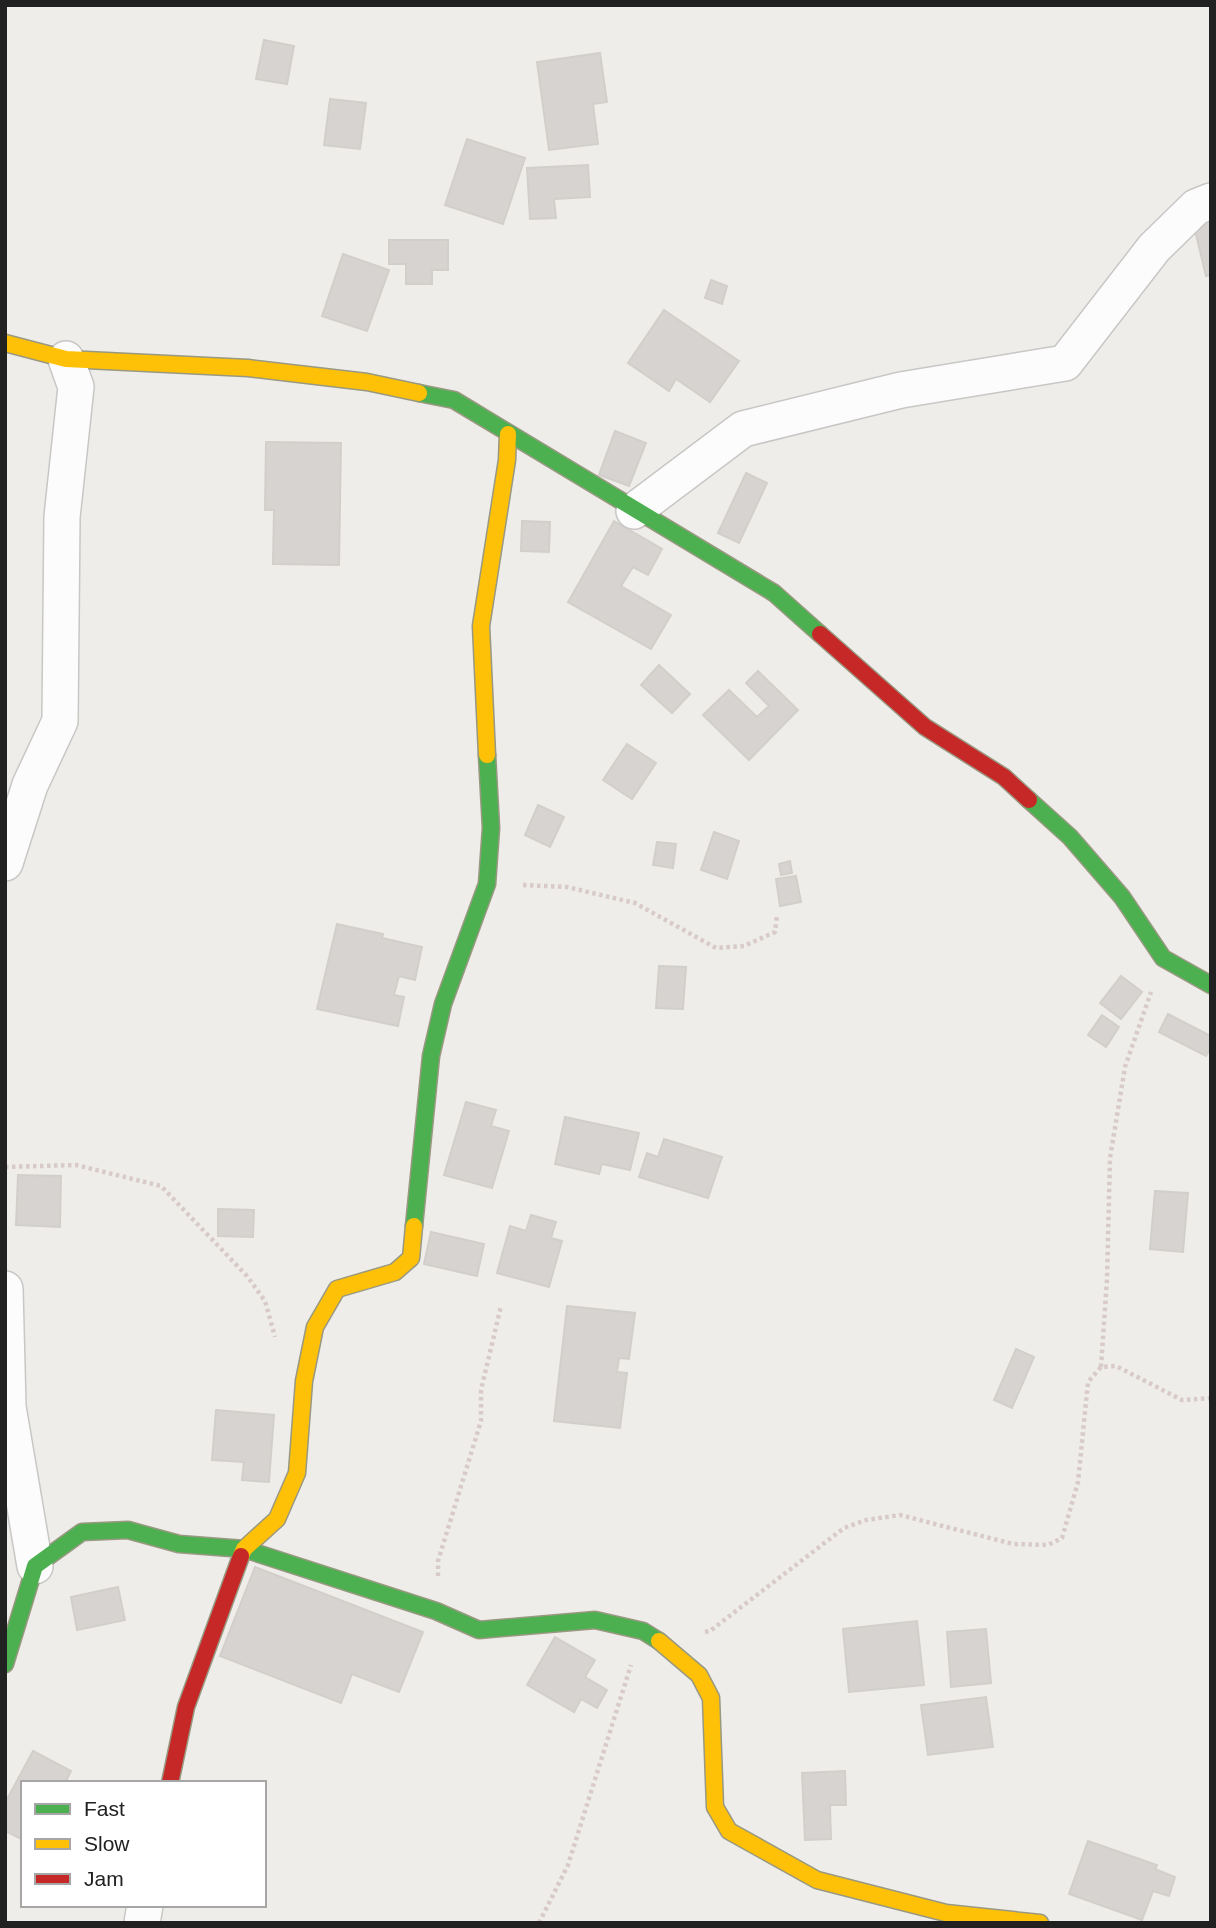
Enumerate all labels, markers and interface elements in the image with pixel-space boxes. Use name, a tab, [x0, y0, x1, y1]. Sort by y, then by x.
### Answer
legend	[21, 1781, 266, 1907]
text: Fast	[84, 1797, 125, 1820]
text: Slow	[84, 1832, 130, 1855]
text: Jam	[84, 1867, 124, 1890]

